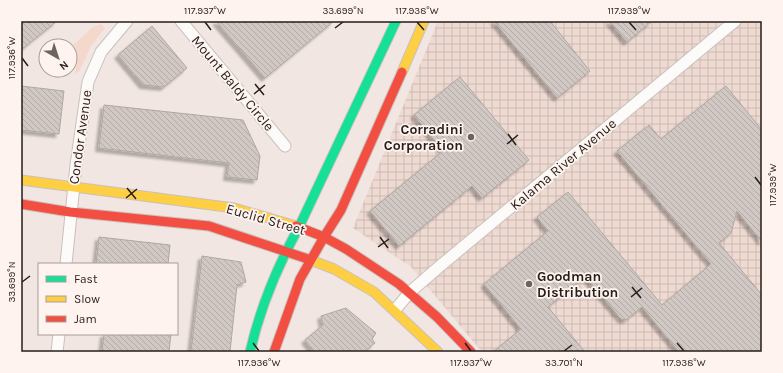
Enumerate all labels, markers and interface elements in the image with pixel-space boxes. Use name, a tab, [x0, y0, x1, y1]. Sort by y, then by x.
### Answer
text: 117.937°W	[184, 5, 226, 17]
text: 33.699°N	[322, 5, 364, 17]
text: 117.938°W	[395, 5, 439, 17]
text: 117.939°W	[608, 5, 651, 17]
street label: Mount Baldy Circle	[188, 32, 278, 135]
text: 117.936°W	[6, 37, 18, 79]
north arrow	[38, 38, 78, 78]
text: N	[57, 58, 71, 73]
street label: Condor Avenue	[65, 89, 96, 185]
street label: Kalama River Avenue	[507, 115, 620, 214]
place label: Corradini Corporation	[384, 121, 463, 154]
marker: Corradini Corporation	[466, 132, 476, 142]
text: 117.939°W	[767, 163, 779, 206]
street label: Euclid Street	[224, 200, 307, 239]
text: 33.699°N	[6, 261, 18, 303]
legend	[38, 263, 178, 335]
place label: Goodman Distribution	[537, 268, 618, 301]
text: Fast	[74, 272, 98, 286]
marker: Goodman Distribution	[524, 279, 534, 289]
text: Slow	[74, 292, 100, 306]
text: Jam	[74, 312, 97, 326]
text: 117.936°W	[238, 357, 280, 369]
text: 117.937°W	[450, 357, 492, 369]
text: 33.701°N	[545, 357, 583, 369]
text: 117.938°W	[662, 357, 706, 369]

